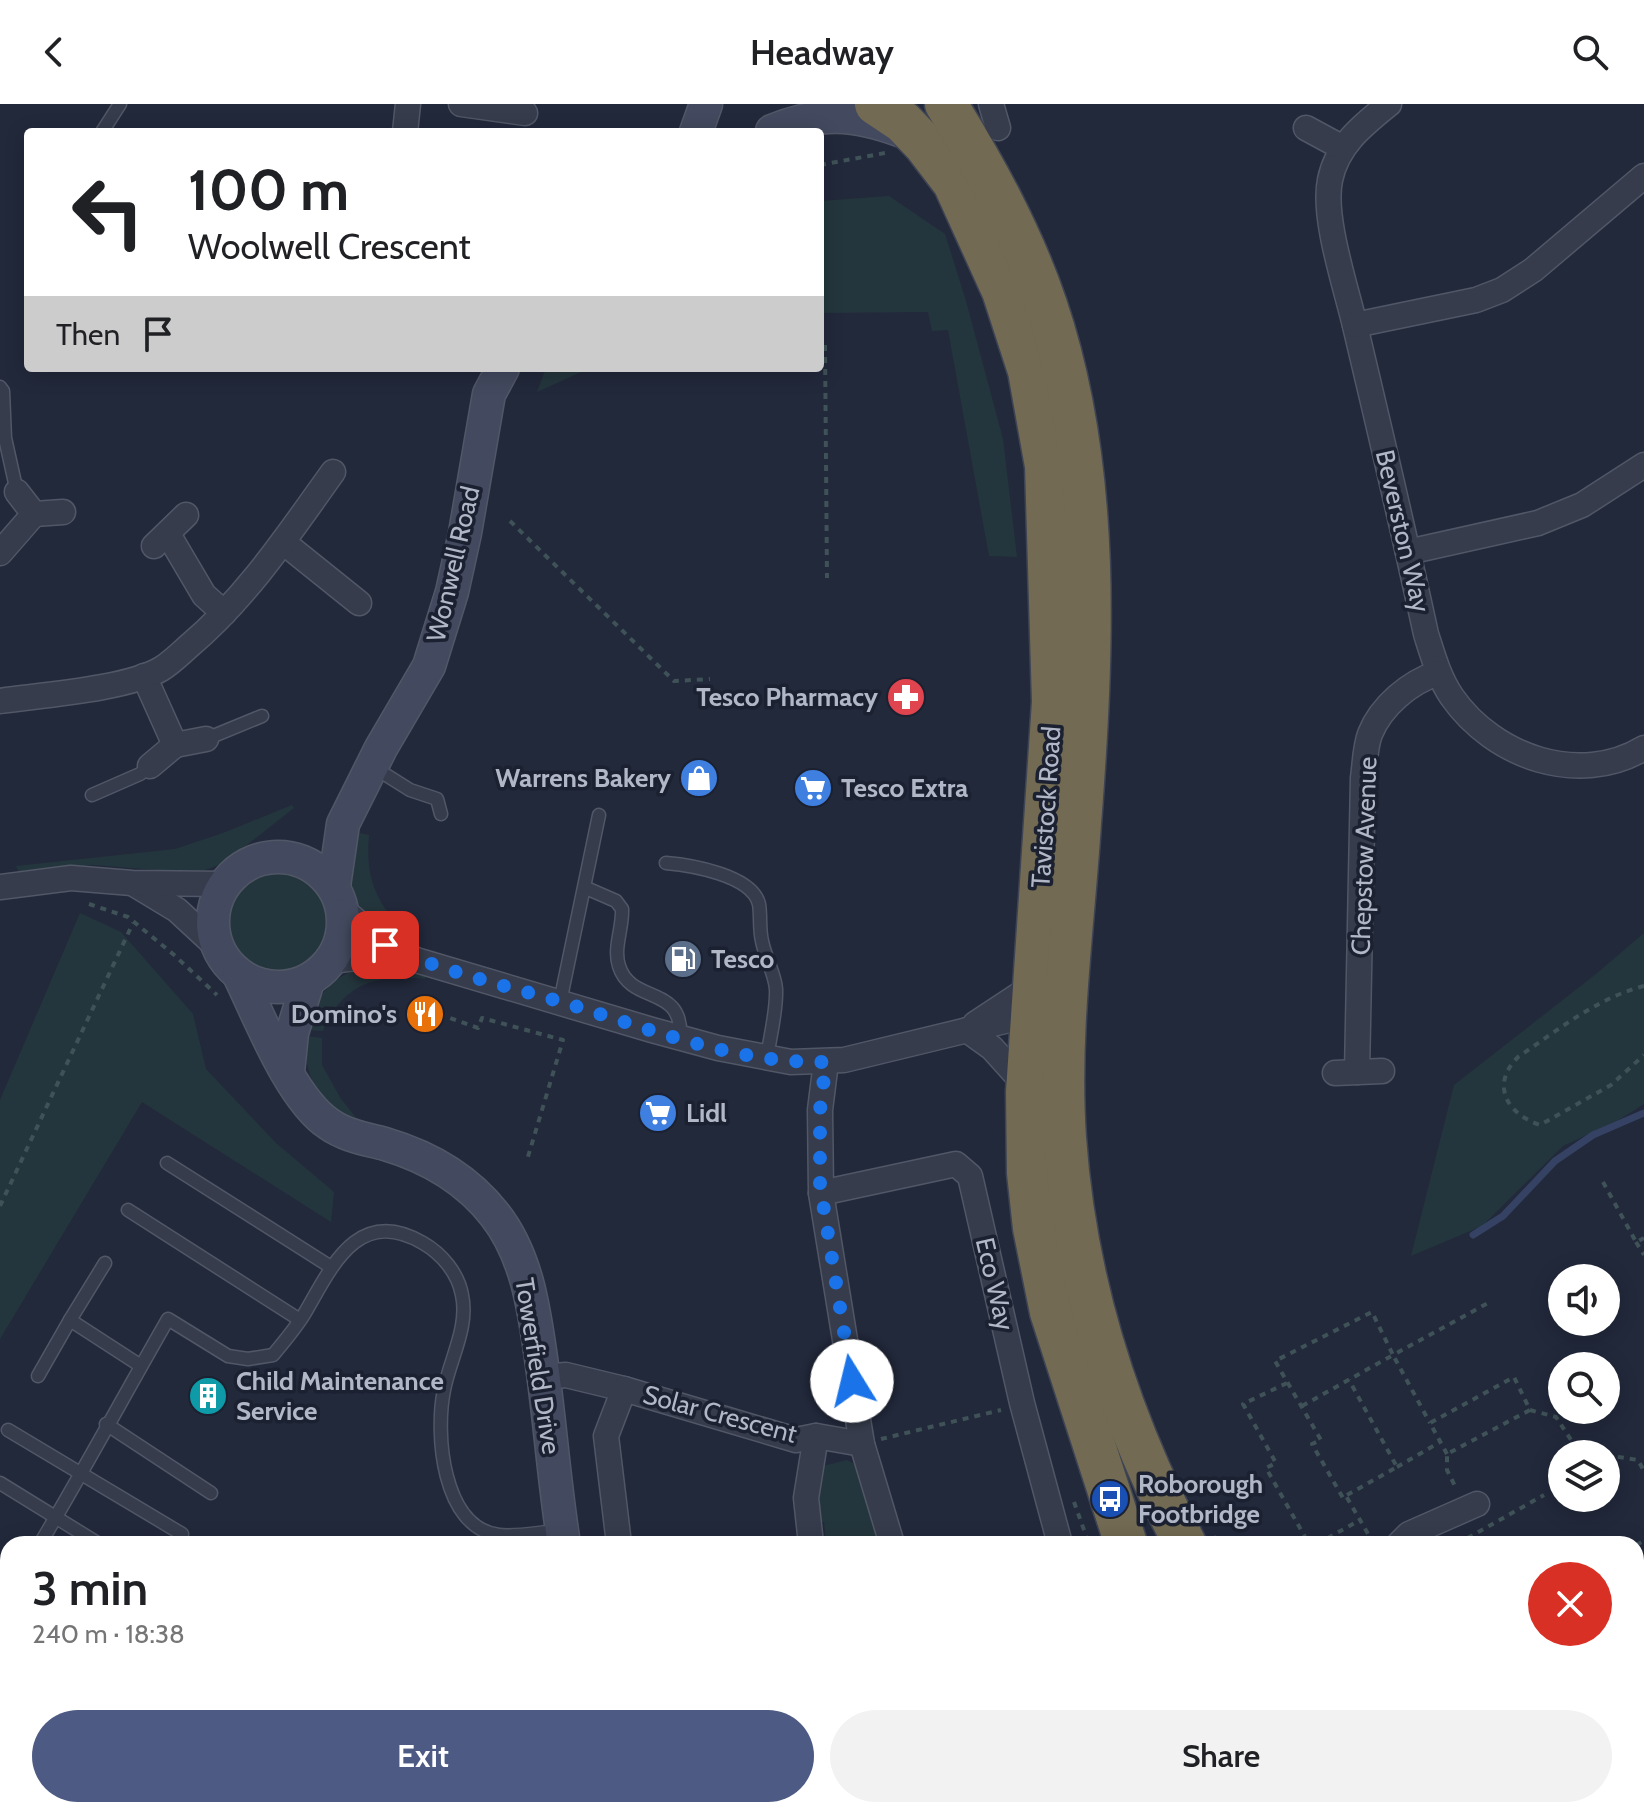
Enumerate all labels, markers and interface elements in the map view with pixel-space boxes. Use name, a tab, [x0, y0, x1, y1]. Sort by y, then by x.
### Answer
icon: back	[32, 30, 76, 74]
text: Headway	[750, 30, 894, 74]
icon: search	[1568, 30, 1612, 74]
text: 100 m	[188, 156, 349, 224]
icon: left	[56, 160, 160, 264]
text: Woolwell Crescent	[188, 224, 471, 268]
icon: arrive	[136, 312, 180, 356]
text: Then	[56, 316, 120, 353]
street label: Beverston Way	[1369, 447, 1437, 615]
street label: Wonwell Road	[420, 483, 486, 645]
pharmacy icon: Tesco Pharmacy	[885, 676, 927, 718]
place label: Tesco Pharmacy	[696, 681, 878, 713]
street label: Tavistock Road	[1024, 725, 1068, 889]
street label: Chepstow Avenue	[1345, 756, 1383, 956]
shop icon: Warrens Bakery	[678, 757, 720, 799]
place label: Warrens Bakery	[495, 762, 671, 794]
supermarket icon: Tesco Extra	[792, 767, 834, 809]
place label: Tesco Extra	[841, 772, 968, 804]
pin	[351, 911, 419, 979]
icon: arrive	[363, 923, 407, 967]
fuel station icon: Tesco	[662, 938, 704, 980]
place label: Tesco	[711, 943, 775, 975]
restaurant icon: Domino's	[404, 993, 446, 1035]
place label: Domino's	[291, 998, 397, 1030]
supermarket icon: Lidl	[637, 1092, 679, 1134]
place label: Lidl	[686, 1097, 727, 1129]
street label: Eco Way	[969, 1234, 1021, 1334]
map controls	[1548, 1264, 1620, 1512]
button: sound	[1548, 1264, 1620, 1336]
street label: Towerfield Drive	[508, 1275, 568, 1457]
position arrow	[810, 1339, 894, 1423]
button: search	[1548, 1352, 1620, 1424]
place label: Child Maintenance Service	[236, 1365, 444, 1427]
building icon: Child Maintenance Service	[187, 1375, 229, 1417]
street label: Solar Crescent	[640, 1378, 801, 1450]
button: layers	[1548, 1440, 1620, 1512]
place label: Roborough Footbridge	[1138, 1468, 1263, 1530]
bus stop icon: Roborough Footbridge	[1089, 1478, 1131, 1520]
text: 3 min	[32, 1559, 148, 1617]
button: close	[1528, 1562, 1612, 1646]
text: 240 m · 18:38	[32, 1618, 185, 1650]
button: Exit	[32, 1710, 814, 1802]
button: Share	[830, 1710, 1612, 1802]

